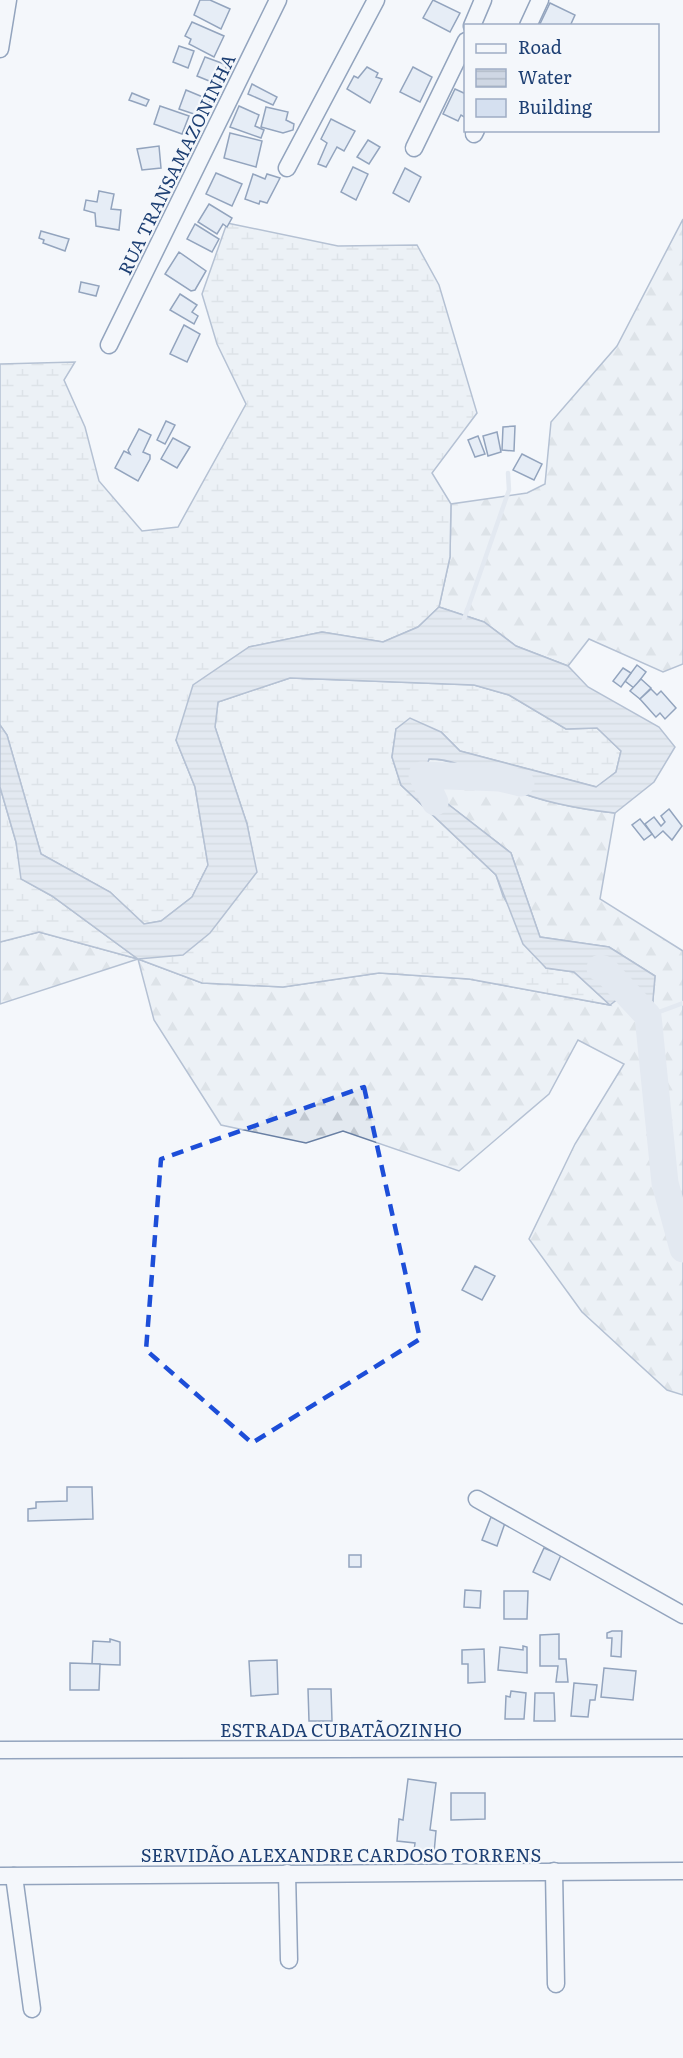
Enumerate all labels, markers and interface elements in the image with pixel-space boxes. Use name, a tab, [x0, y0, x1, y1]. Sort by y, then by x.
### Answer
legend	[464, 24, 659, 132]
text: Road	[518, 33, 562, 60]
street label: RUA TRANSAMAZONINHA	[111, 49, 241, 279]
text: Water	[518, 63, 572, 90]
text: Building	[518, 93, 593, 120]
street label: ESTRADA CUBATÃOZINHO	[220, 1716, 462, 1743]
street label: SERVIDÃO ALEXANDRE CARDOSO TORRENS	[141, 1841, 541, 1868]

